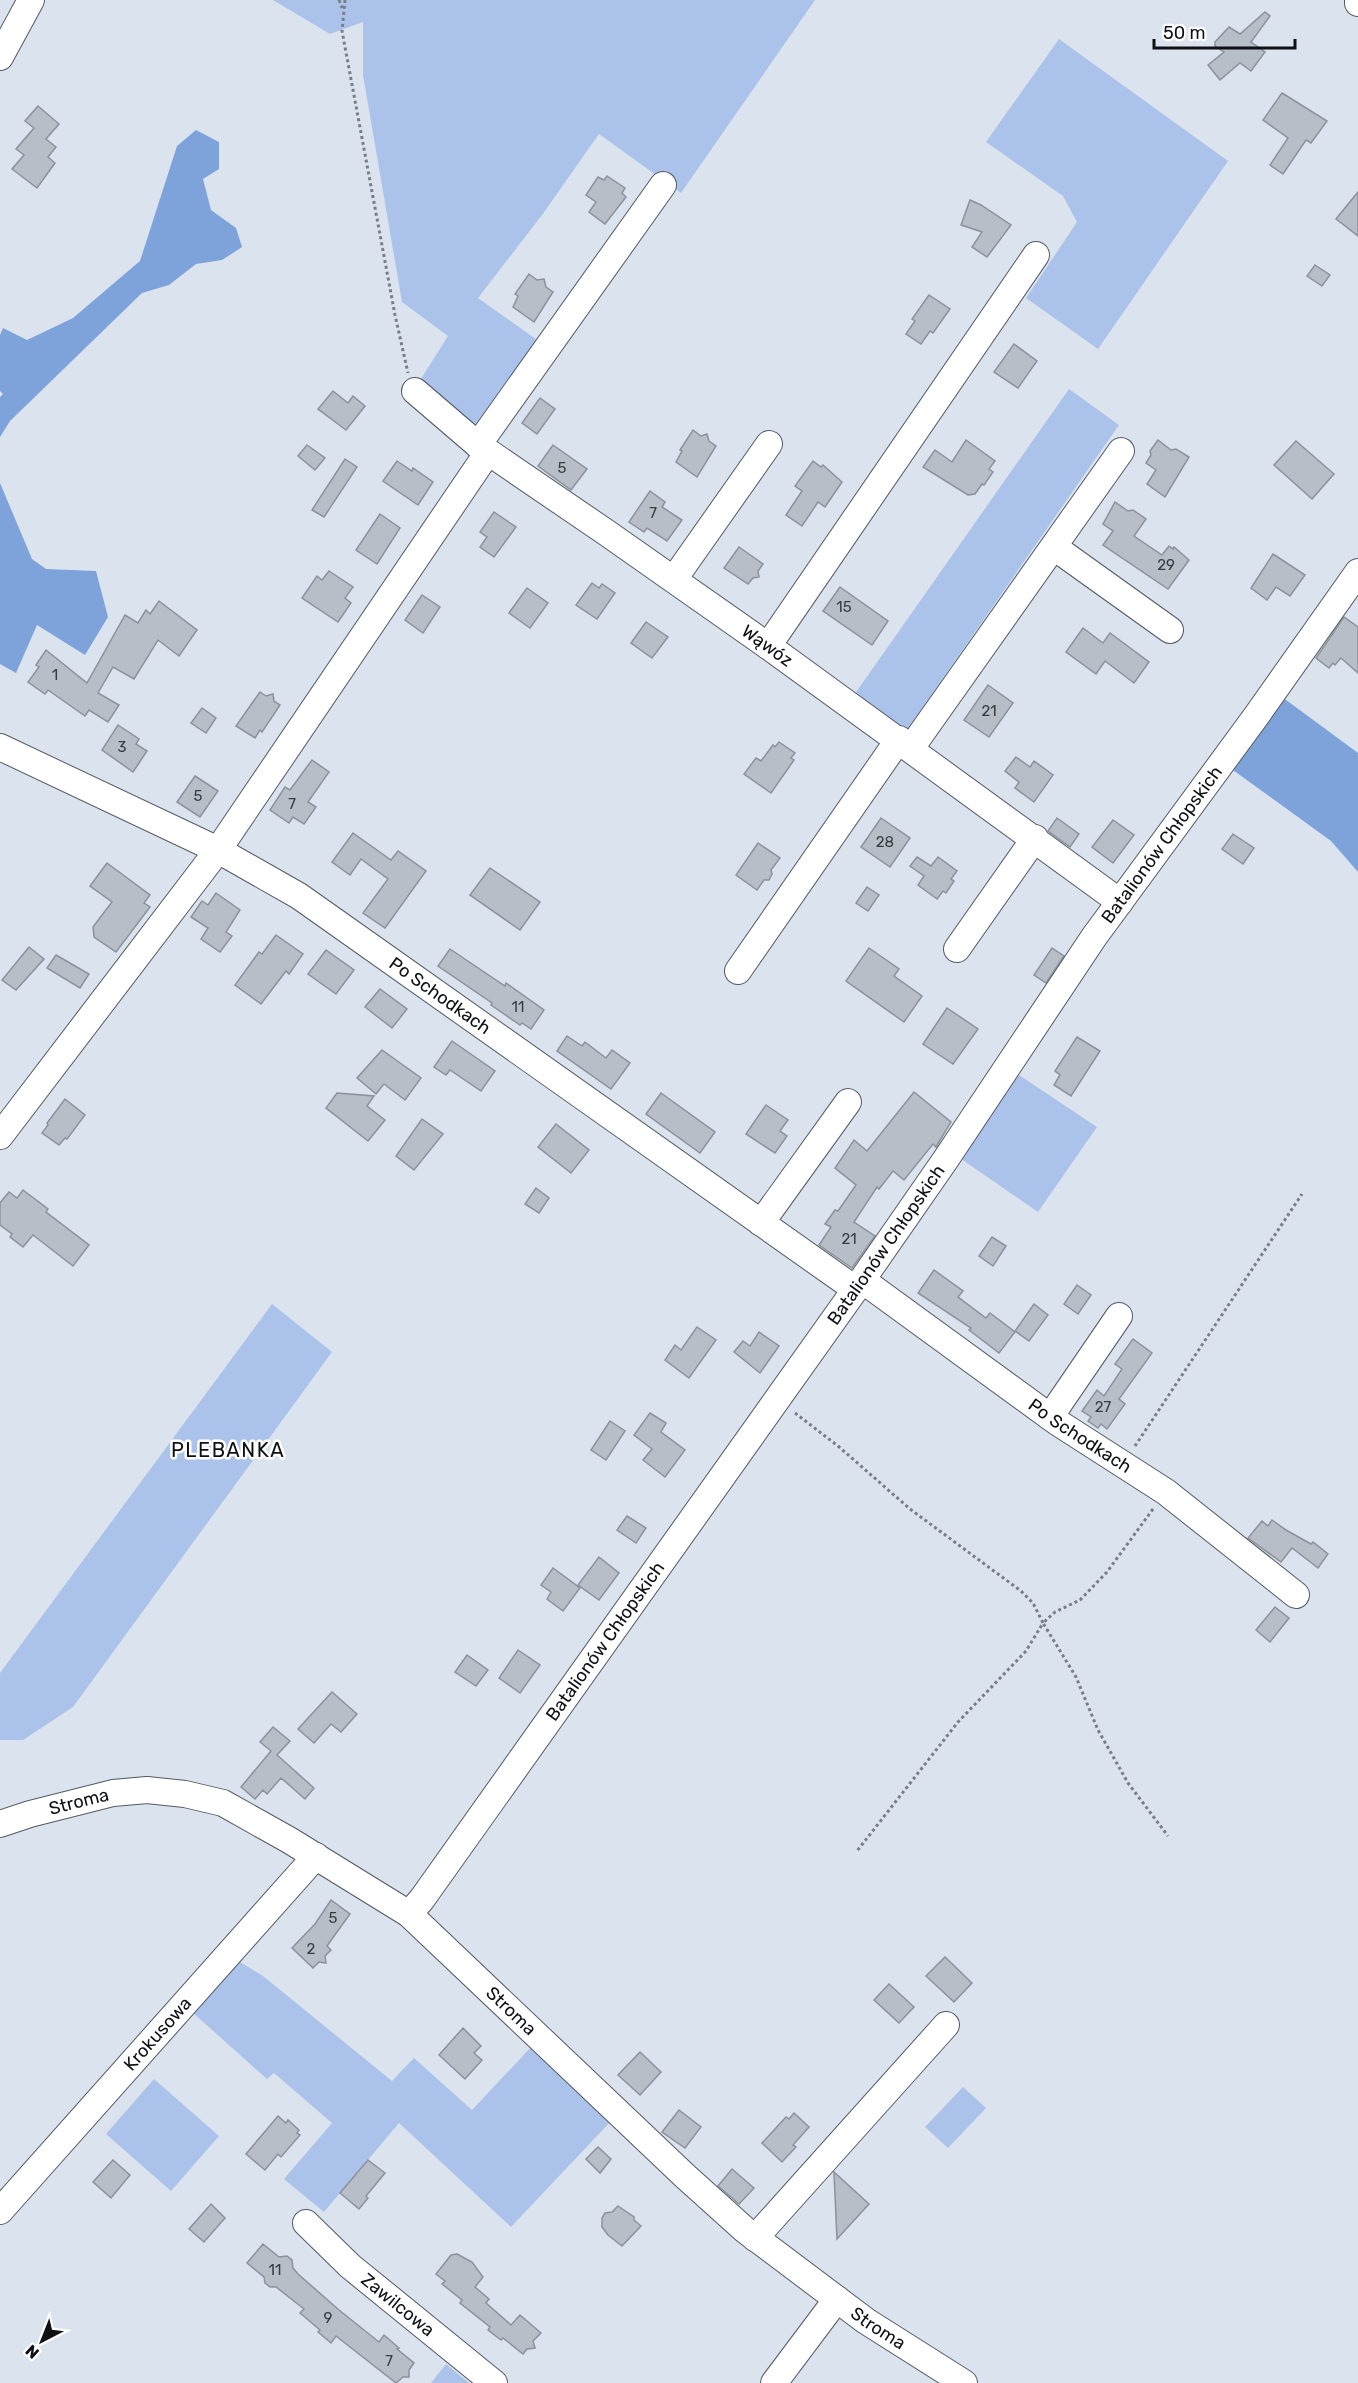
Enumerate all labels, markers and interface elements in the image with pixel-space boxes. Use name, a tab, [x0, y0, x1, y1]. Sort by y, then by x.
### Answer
scale bar	[1154, 12, 1295, 50]
text: 50 m	[1163, 22, 1206, 44]
house number: 5	[558, 459, 567, 477]
house number: 7	[649, 504, 657, 522]
house number: 29	[1157, 556, 1175, 574]
house number: 15	[836, 598, 852, 616]
street label: Wąwóz	[737, 620, 797, 671]
house number: 1	[52, 666, 58, 684]
house number: 21	[981, 702, 997, 720]
house number: 3	[117, 738, 127, 756]
street label: Batalionów Chłopskich	[1097, 761, 1227, 928]
house number: 5	[194, 787, 203, 805]
house number: 7	[288, 795, 296, 813]
house number: 28	[876, 833, 894, 851]
street label: Po Schodkach	[385, 952, 495, 1039]
house number: 11	[512, 998, 524, 1016]
street label: Batalionów Chłopskich	[823, 1161, 950, 1329]
house number: 21	[841, 1230, 857, 1248]
street label: Po Schodkach	[1024, 1394, 1136, 1478]
house number: 27	[1095, 1398, 1112, 1416]
district label: PLEBANKA	[171, 1438, 285, 1462]
street label: Batalionów Chłopskich	[541, 1557, 669, 1725]
street label: Stroma	[46, 1783, 111, 1820]
house number: 5	[329, 1909, 338, 1927]
house number: 2	[307, 1940, 316, 1958]
street label: Stroma	[481, 1982, 541, 2040]
street label: Krokusowa	[119, 1993, 196, 2075]
house number: 11	[269, 2261, 281, 2279]
street label: Zawilcowa	[357, 2268, 439, 2341]
street label: Stroma	[846, 2302, 910, 2354]
house number: 9	[324, 2309, 333, 2327]
north arrow	[12, 2311, 72, 2371]
text: N	[22, 2341, 43, 2363]
house number: 7	[385, 2352, 393, 2370]

